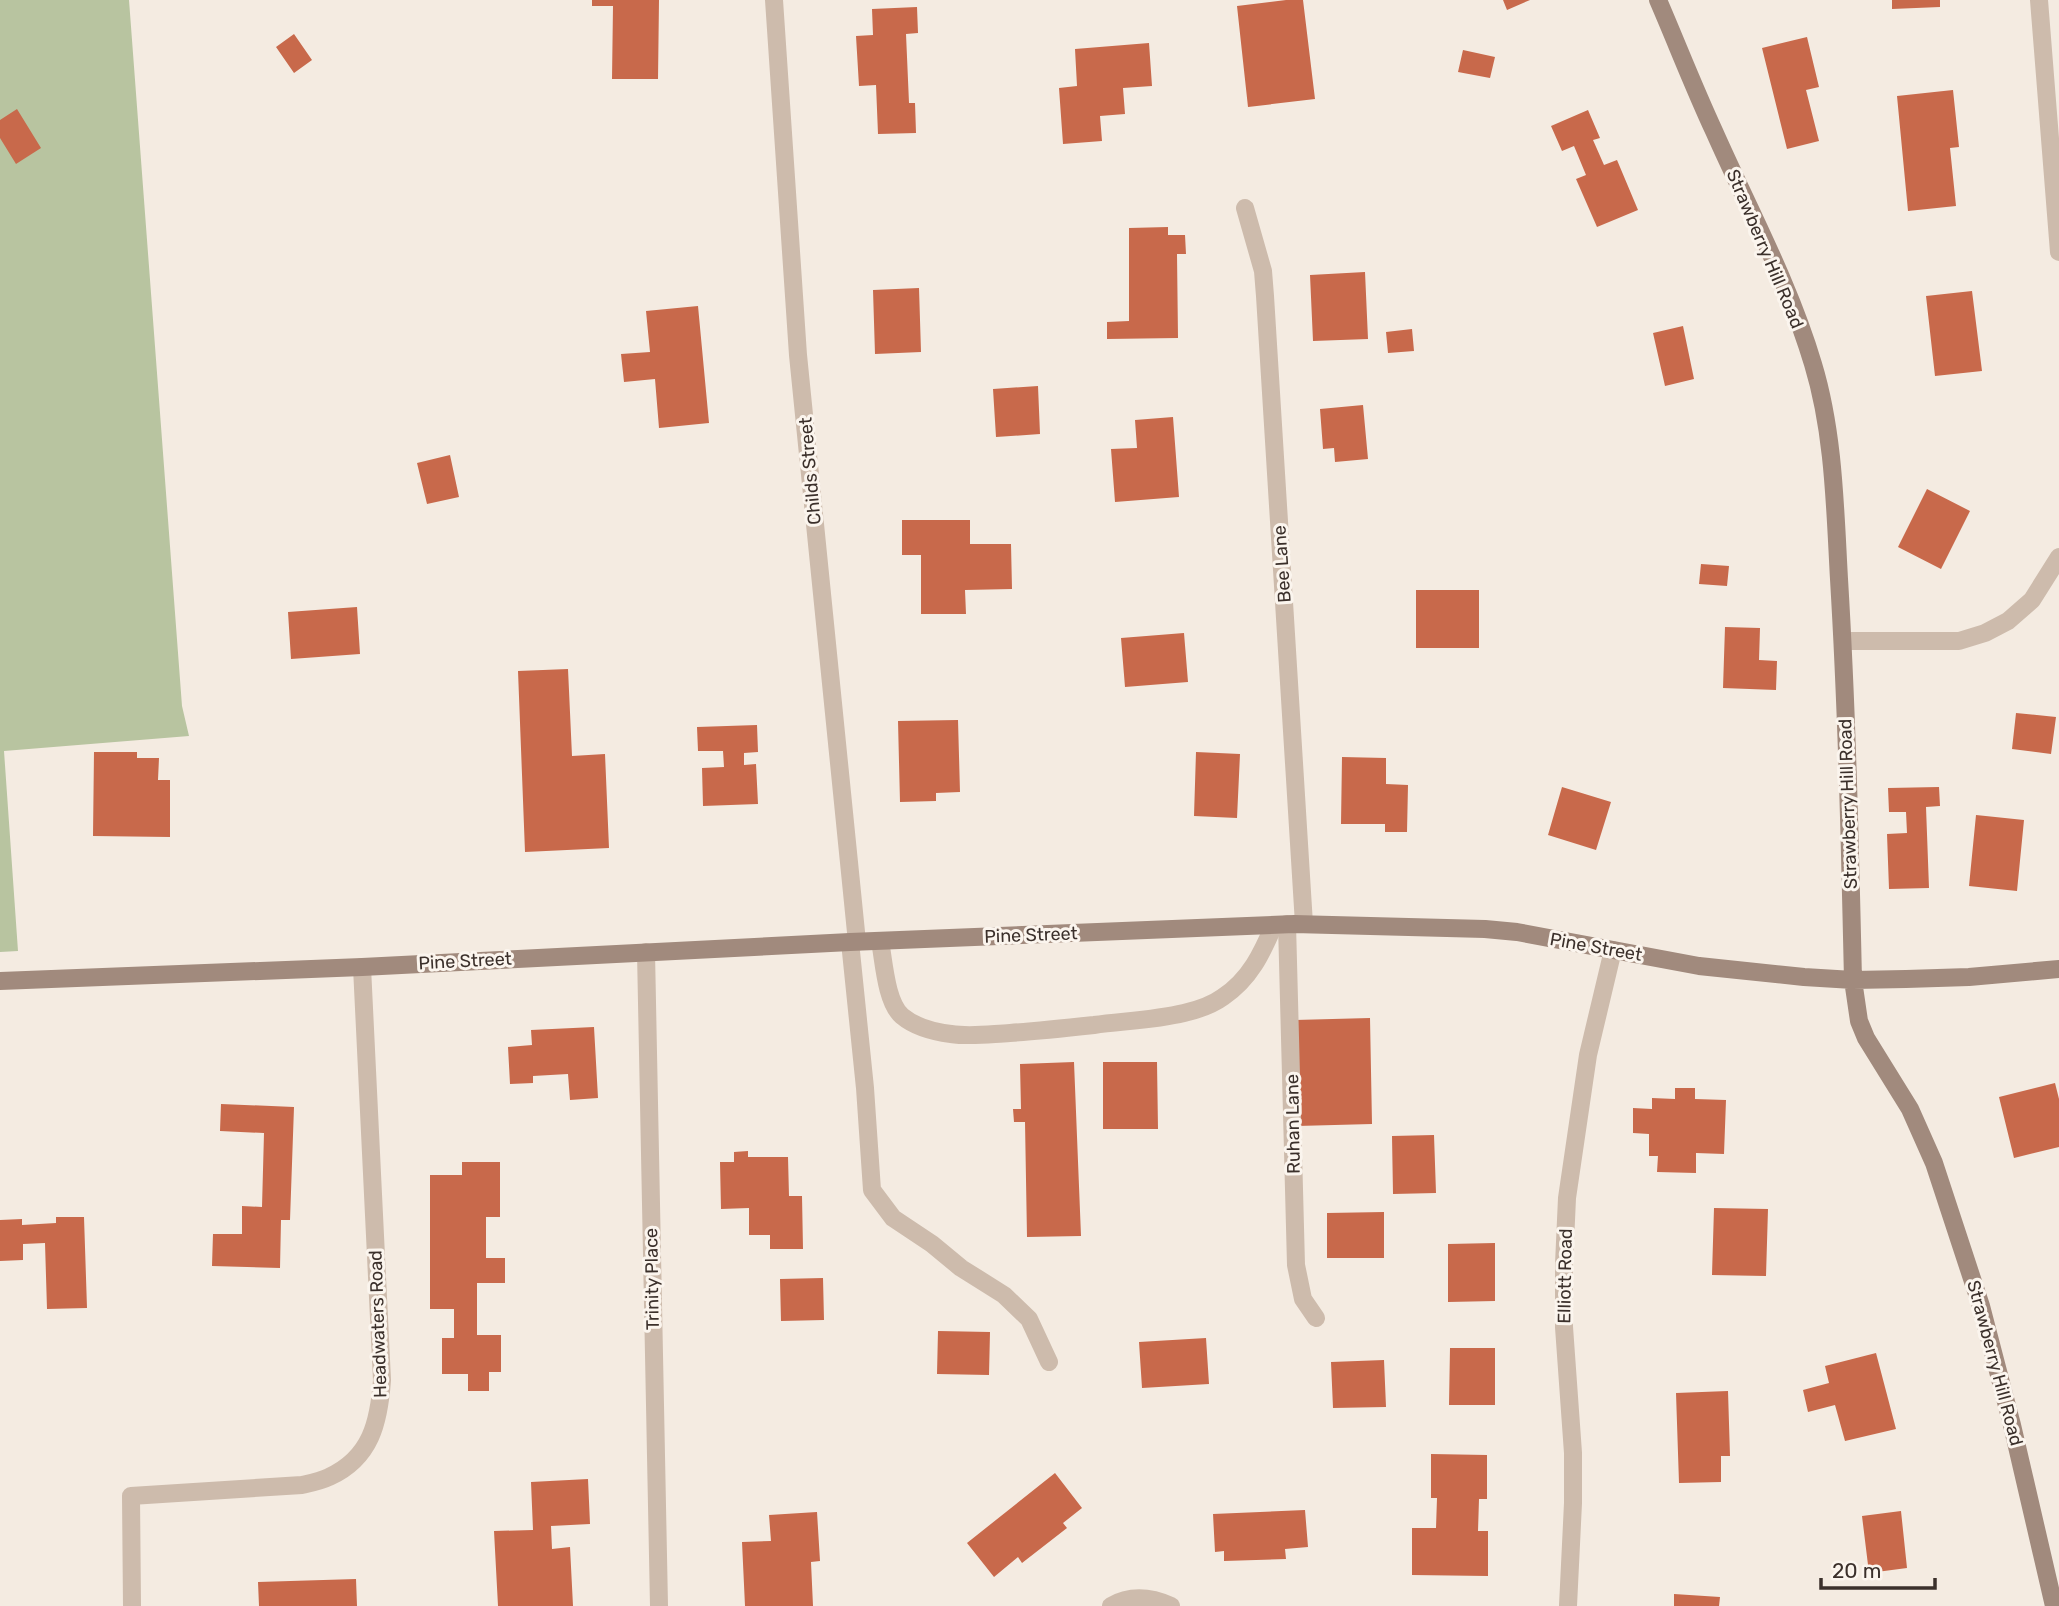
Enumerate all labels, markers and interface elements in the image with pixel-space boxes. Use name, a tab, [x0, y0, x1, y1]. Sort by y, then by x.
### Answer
street label: Strawberry Hill Road	[1722, 166, 1808, 332]
street label: Childs Street	[794, 416, 826, 526]
street label: Bee Lane	[1268, 524, 1296, 604]
street label: Strawberry Hill Road	[1834, 718, 1862, 890]
street label: Pine Street	[984, 922, 1078, 948]
street label: Pine Street	[1548, 928, 1644, 966]
street label: Pine Street	[418, 948, 512, 974]
street label: Ruhan Lane	[1281, 1074, 1305, 1174]
street label: Trinity Place	[640, 1228, 664, 1330]
street label: Elliott Road	[1553, 1228, 1577, 1324]
street label: Headwaters Road	[364, 1250, 392, 1398]
street label: Strawberry Hill Road	[1962, 1278, 2028, 1448]
scale bar	[1821, 1546, 1935, 1590]
text: 20 m	[1832, 1558, 1881, 1583]

